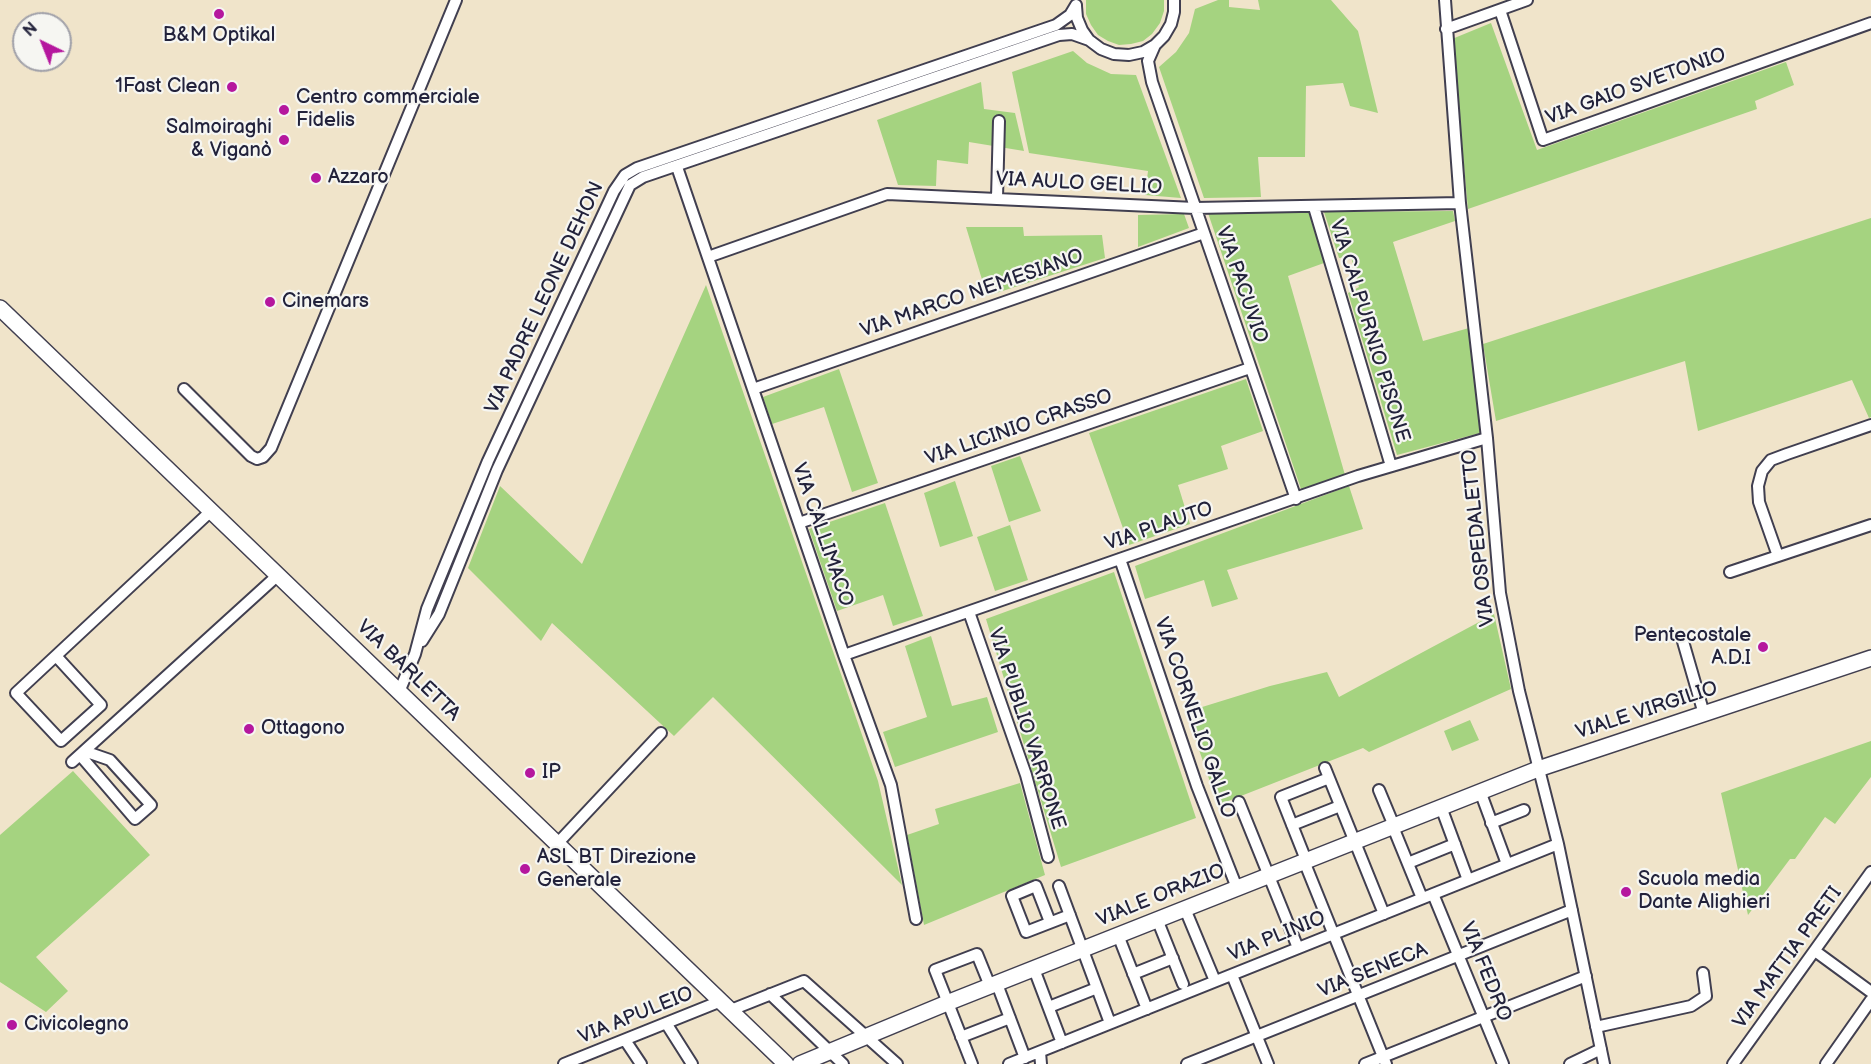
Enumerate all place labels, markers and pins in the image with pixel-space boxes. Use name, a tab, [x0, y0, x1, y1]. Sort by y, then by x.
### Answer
marker: B&M Optikal	[212, 7, 226, 21]
place label: B&M Optikal	[163, 24, 275, 48]
place label: 1Fast Clean	[115, 75, 220, 99]
marker: 1Fast Clean	[225, 80, 239, 94]
place label: Centro commerciale Fidelis	[296, 86, 480, 133]
marker: Centro commerciale Fidelis	[277, 103, 291, 117]
place label: Salmoiraghi & Viganò	[166, 116, 272, 163]
marker: Salmoiraghi & Viganò	[277, 133, 291, 147]
place label: Azzaro	[328, 166, 389, 190]
marker: Azzaro	[309, 171, 323, 185]
place label: Cinemars	[282, 290, 369, 314]
marker: Cinemars	[263, 295, 277, 309]
place label: Pentecostale A.D.I	[1634, 624, 1751, 671]
marker: Pentecostale A.D.I	[1756, 640, 1770, 654]
place label: Ottagono	[261, 717, 345, 741]
marker: Ottagono	[242, 722, 256, 736]
place label: IP	[542, 761, 561, 785]
marker: IP	[523, 766, 537, 780]
place label: ASL BT Direzione Generale	[537, 846, 696, 893]
marker: ASL BT Direzione Generale	[518, 862, 532, 876]
place label: Scuola media Dante Alighieri	[1638, 868, 1770, 915]
marker: Scuola media Dante Alighieri	[1619, 885, 1633, 899]
place label: Civicolegno	[24, 1013, 129, 1037]
marker: Civicolegno	[5, 1018, 19, 1032]

